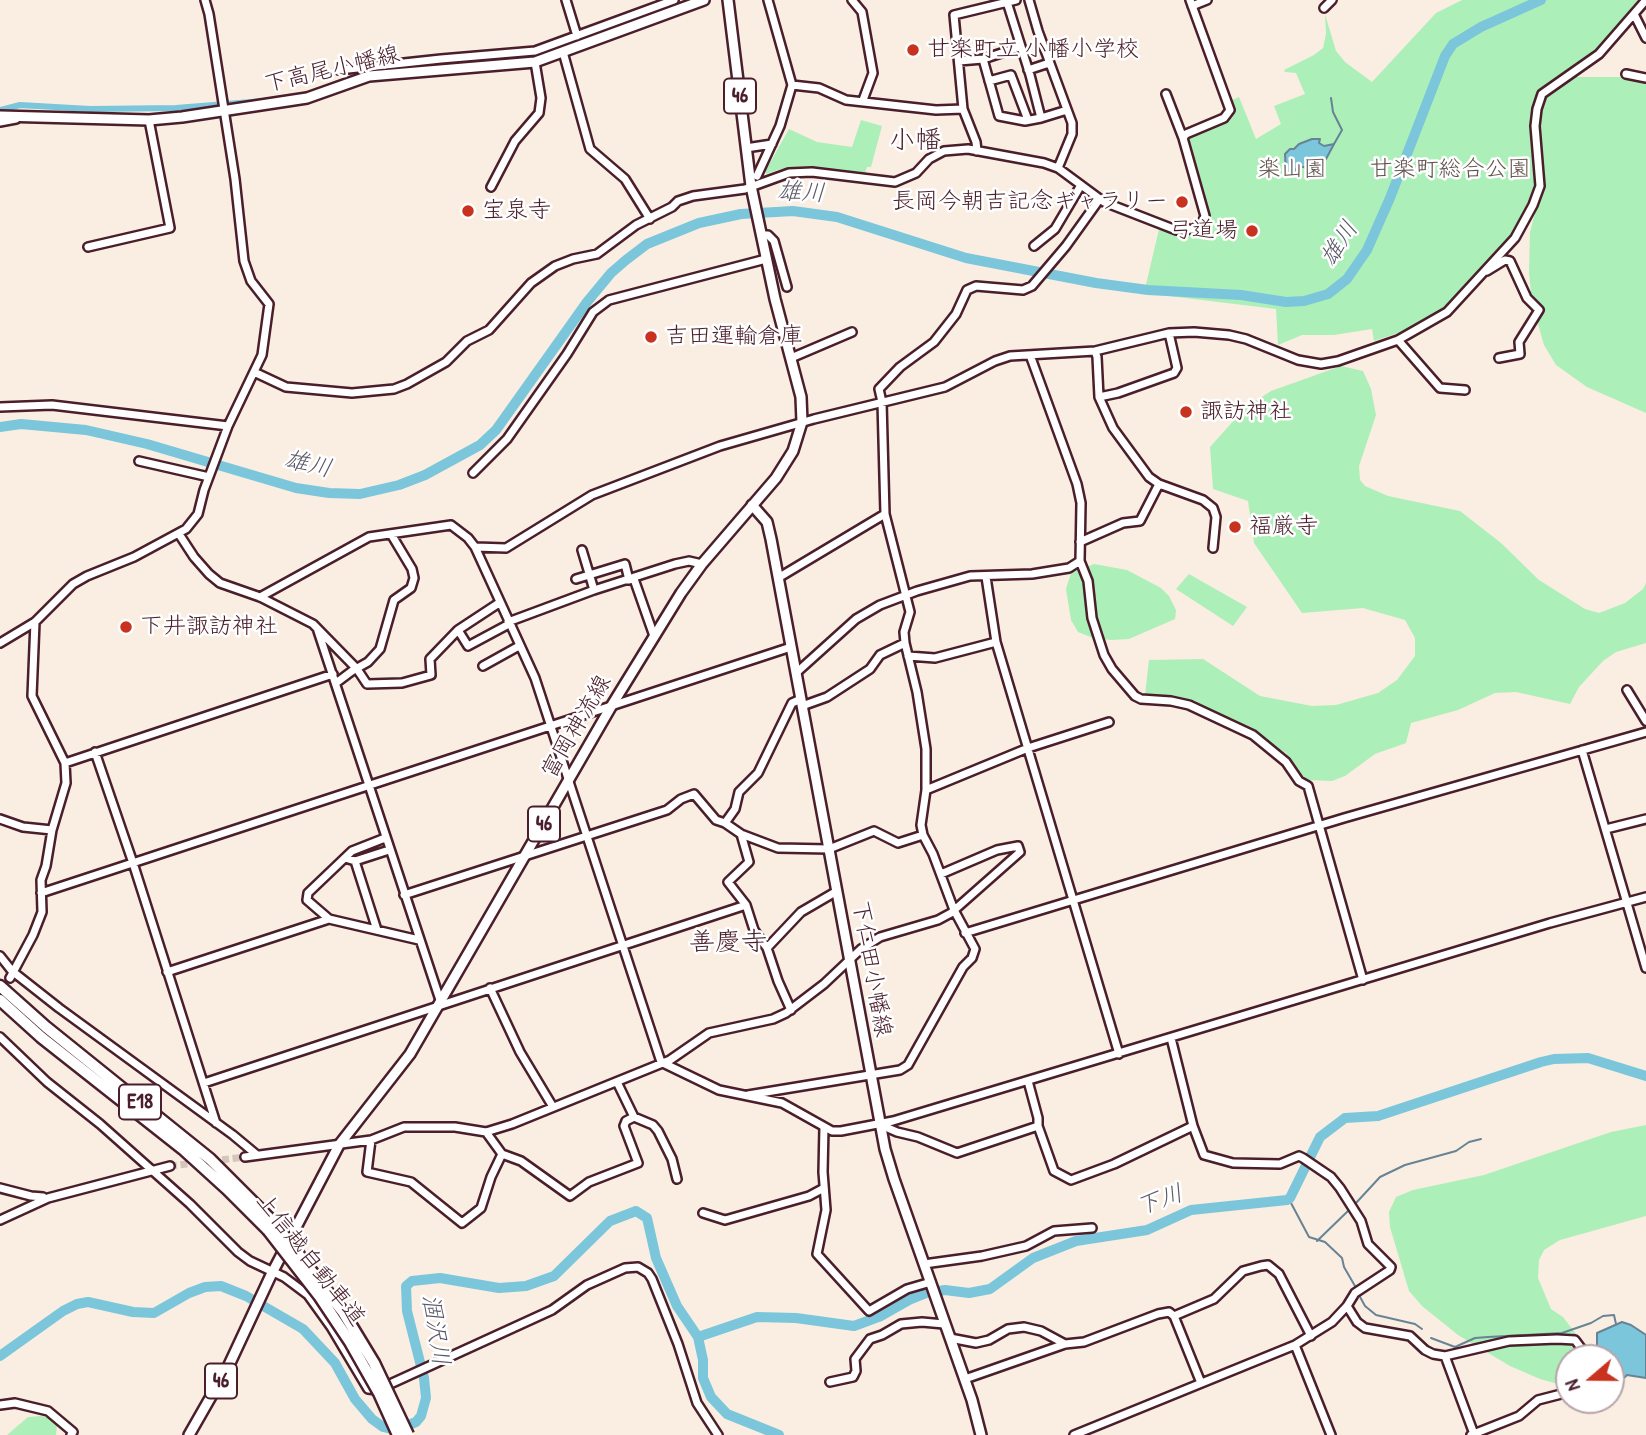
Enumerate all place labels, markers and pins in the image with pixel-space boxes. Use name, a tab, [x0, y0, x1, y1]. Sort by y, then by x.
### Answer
place label: 甘楽町立 小幡小学校	[927, 36, 1139, 64]
marker: 甘楽町立 小幡小学校	[905, 42, 921, 58]
place label: 長岡今朝吉記念ギャラリー	[892, 188, 1168, 216]
marker: 長岡今朝吉記念ギャラリー	[1174, 194, 1190, 210]
place label: 宝泉寺	[482, 197, 551, 225]
marker: 宝泉寺	[460, 203, 476, 219]
place label: 弓道場	[1169, 217, 1238, 245]
marker: 弓道場	[1244, 223, 1260, 239]
place label: 吉田運輸倉庫	[665, 323, 803, 351]
marker: 吉田運輸倉庫	[643, 329, 659, 345]
place label: 諏訪神社	[1200, 398, 1292, 426]
marker: 諏訪神社	[1178, 404, 1194, 420]
place label: 福厳寺	[1249, 513, 1318, 541]
marker: 福厳寺	[1227, 519, 1243, 535]
place label: 下井諏訪神社	[140, 613, 278, 641]
marker: 下井諏訪神社	[118, 619, 134, 635]

